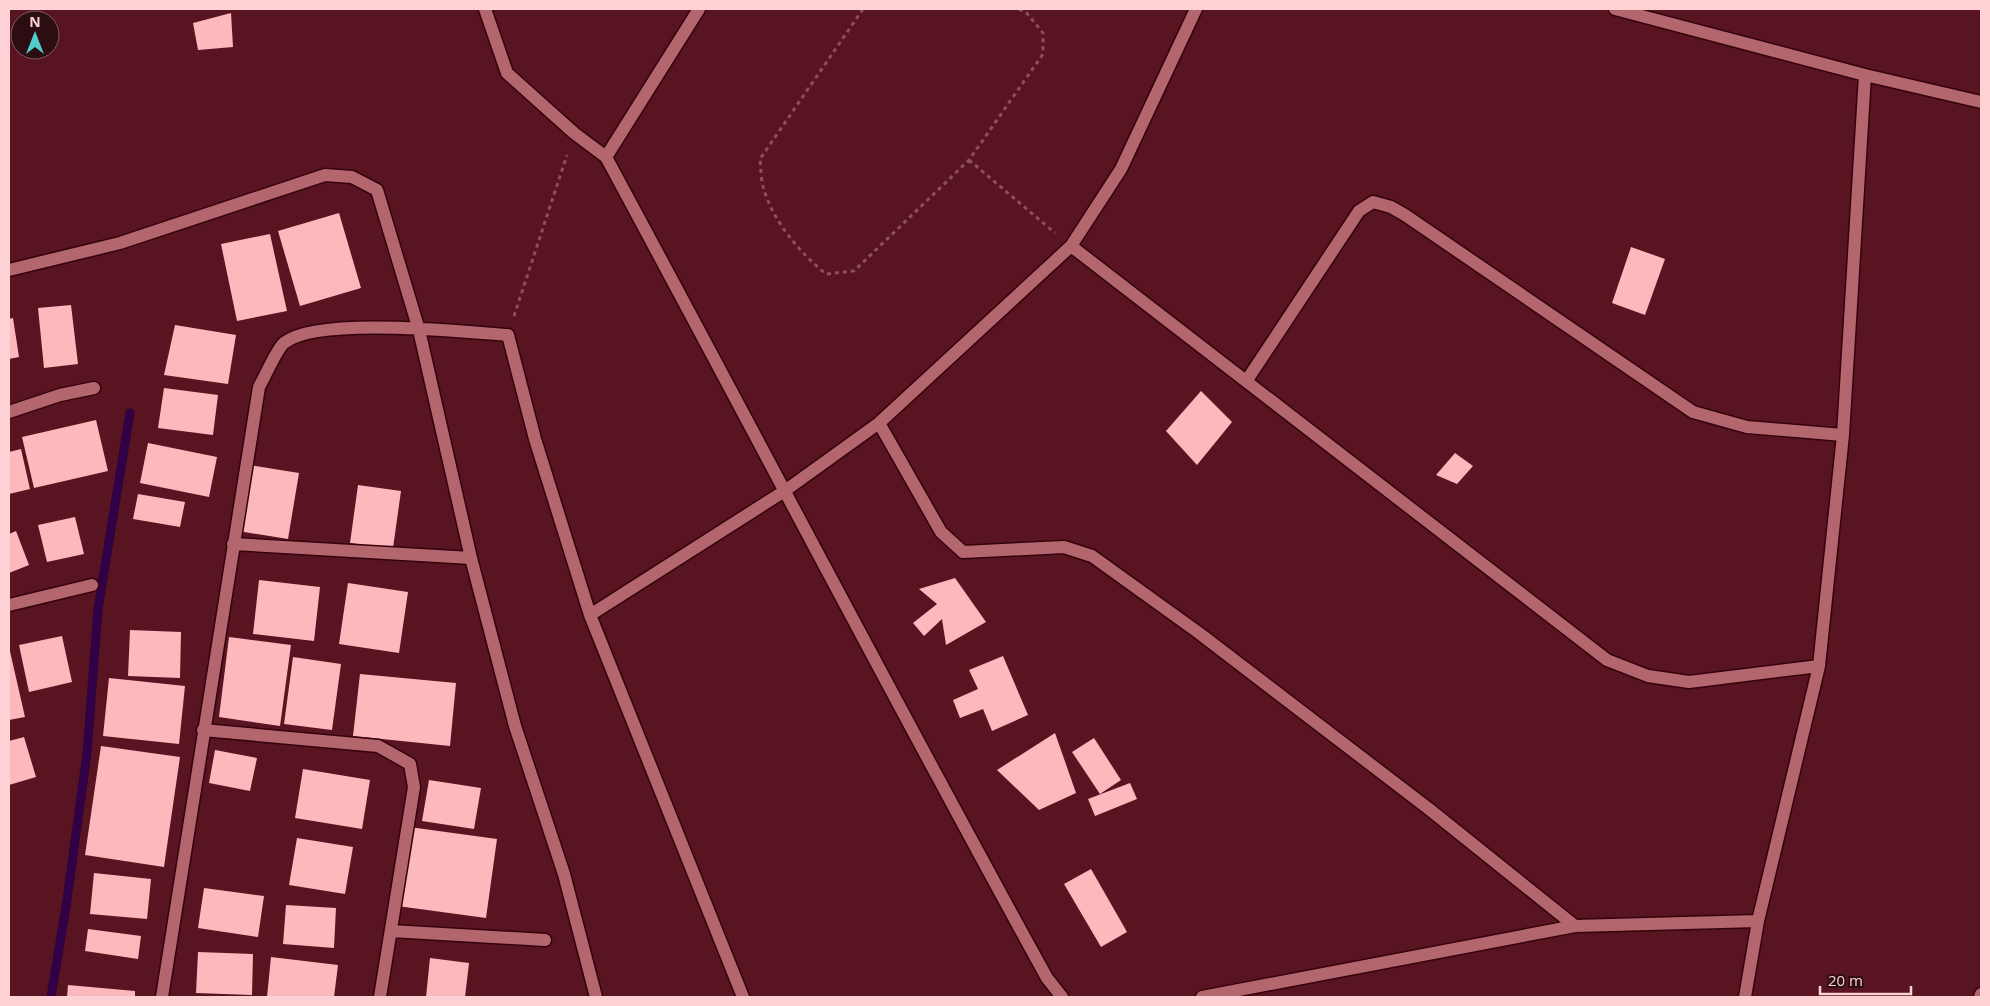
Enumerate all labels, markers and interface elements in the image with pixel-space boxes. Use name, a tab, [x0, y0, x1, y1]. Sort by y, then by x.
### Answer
north arrow	[10, 10, 60, 60]
text: N	[29, 12, 41, 31]
scale bar	[1820, 964, 1911, 996]
text: 20 m	[1828, 970, 1863, 990]

